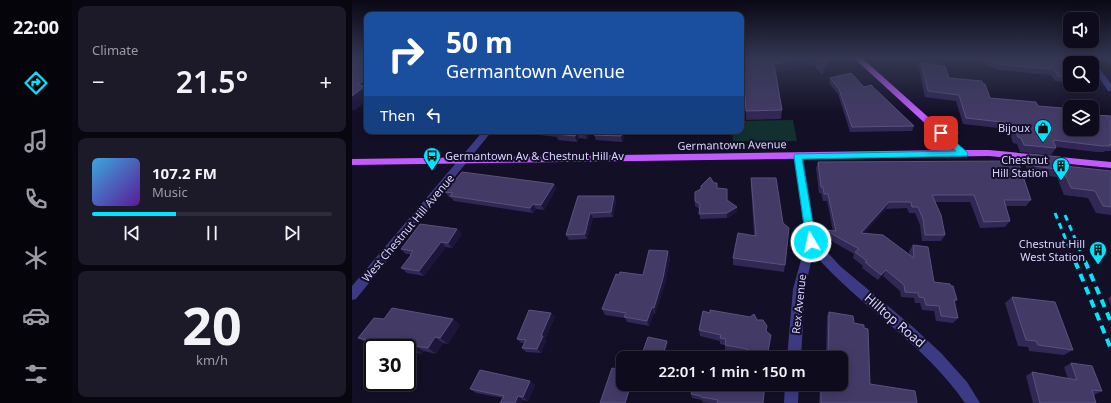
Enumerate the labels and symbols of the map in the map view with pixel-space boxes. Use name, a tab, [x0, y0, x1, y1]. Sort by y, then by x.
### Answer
pin	[924, 116, 958, 150]
shop icon: Bijoux	[1033, 118, 1053, 143]
place label: Bijoux	[998, 120, 1030, 135]
street label: Germantown Avenue	[677, 136, 787, 153]
bus stop icon: Germantown Av & Chestnut Hill Av	[422, 146, 442, 171]
place label: Germantown Av & Chestnut Hill Av	[445, 148, 624, 163]
place label: Chestnut Hill Station	[992, 152, 1048, 180]
building icon: Chestnut Hill Station	[1051, 156, 1071, 181]
street label: West Chestnut Hill Avenue	[358, 171, 457, 285]
position arrow	[790, 221, 832, 263]
place label: Chestnut Hill West Station	[1019, 236, 1085, 264]
building icon: Chestnut Hill West Station	[1088, 240, 1108, 265]
street label: Rex Avenue	[788, 273, 809, 335]
street label: Hilltop Road	[861, 289, 929, 351]
speed limit sign: 30	[364, 339, 416, 391]

